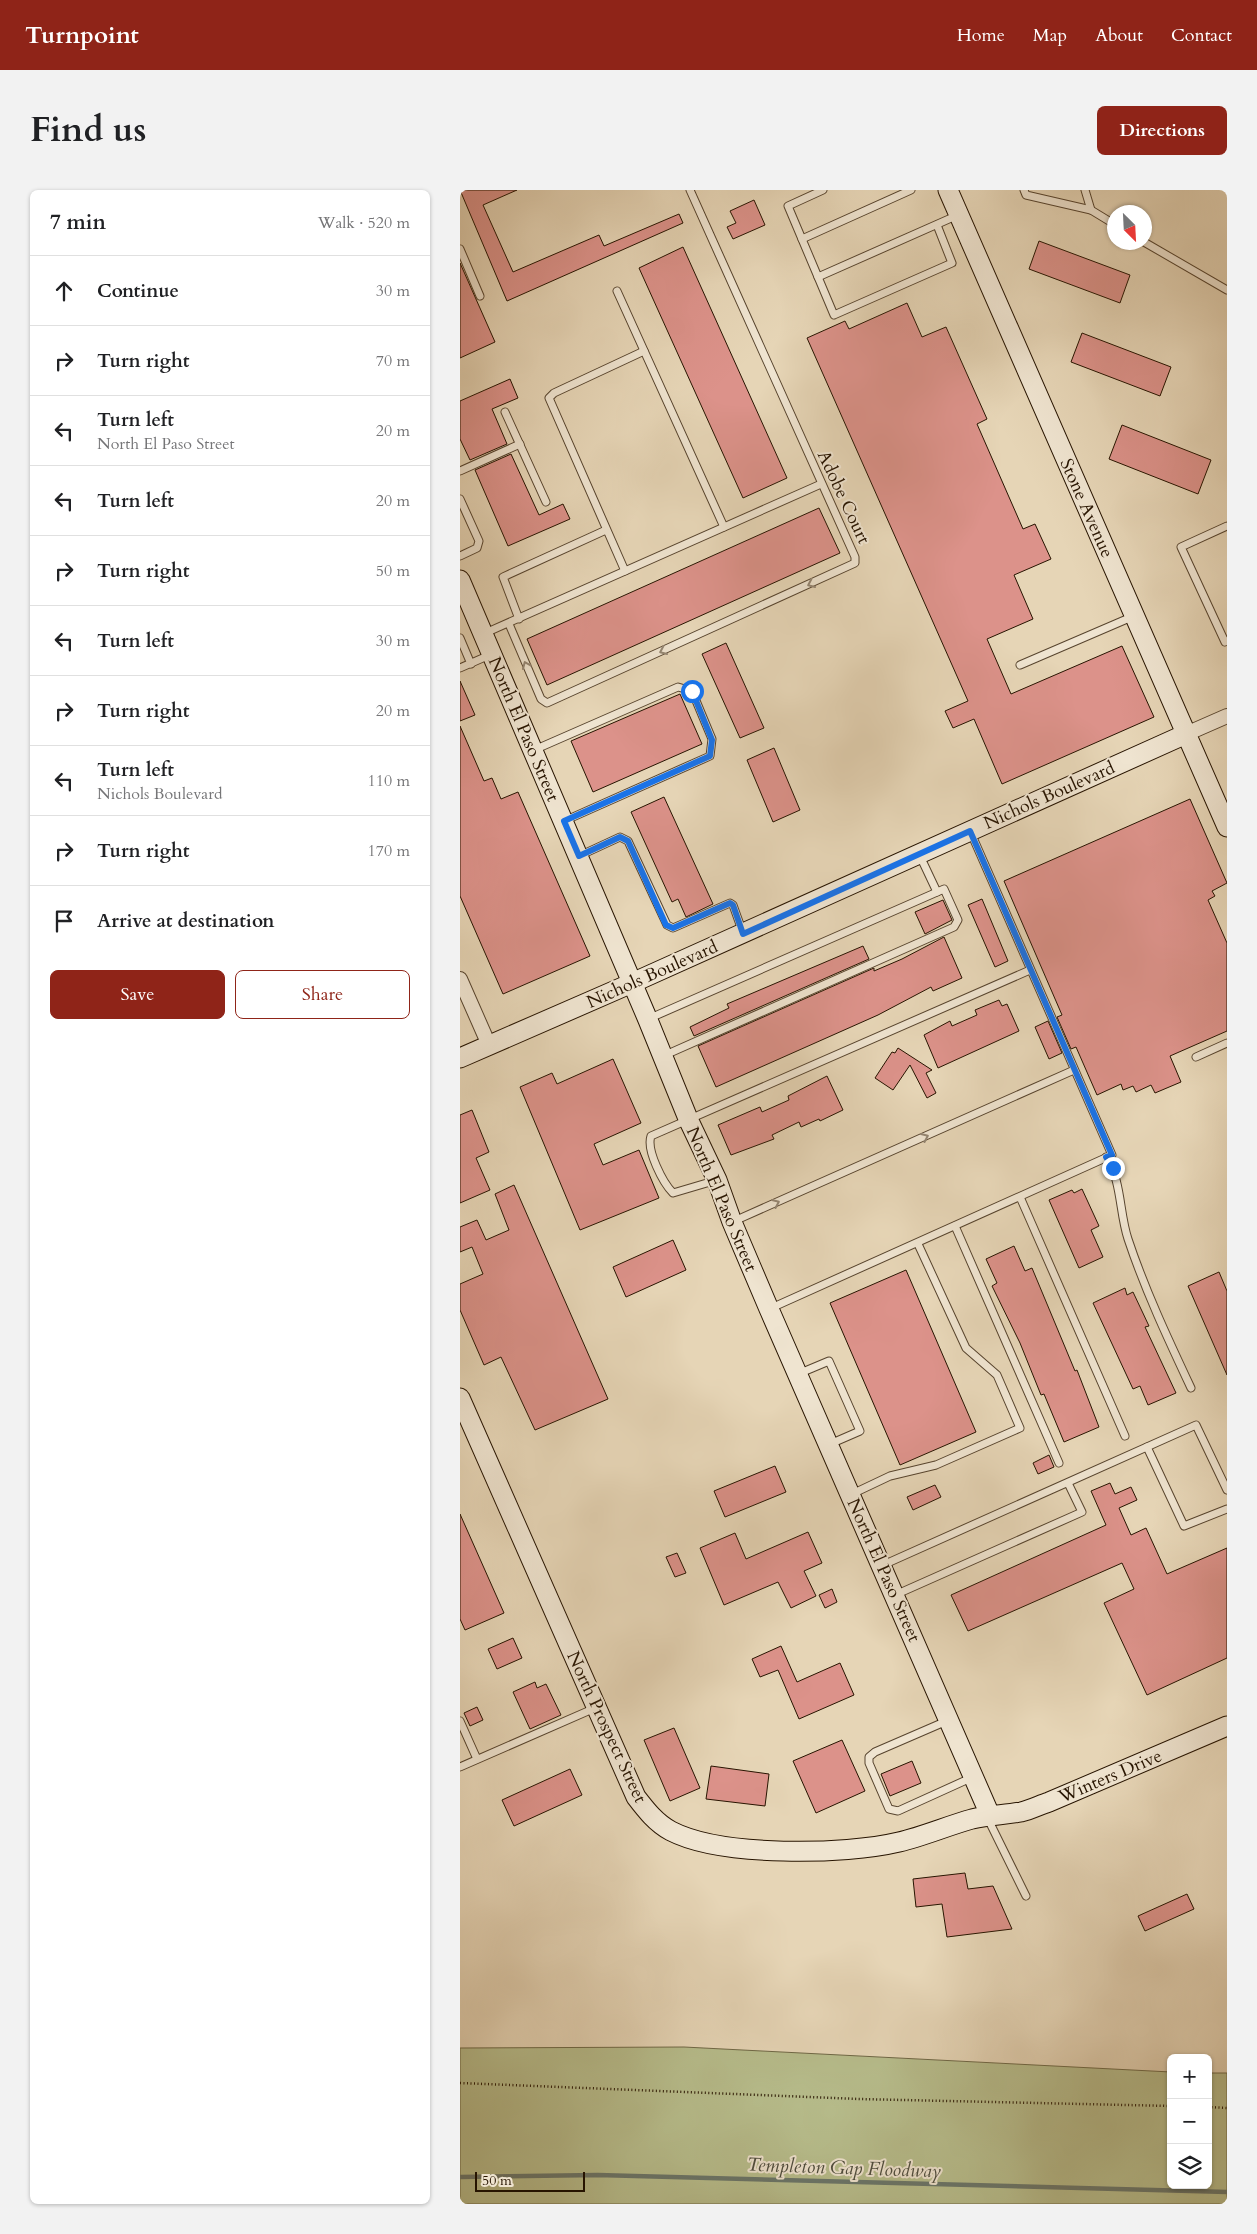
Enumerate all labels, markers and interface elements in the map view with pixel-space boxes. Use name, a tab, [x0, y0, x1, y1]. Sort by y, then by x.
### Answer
text: Turnpoint	[25, 19, 139, 52]
text: Home	[957, 23, 1005, 48]
text: Map	[1033, 23, 1067, 48]
text: About	[1095, 23, 1143, 48]
text: Contact	[1171, 23, 1232, 48]
text: Find us	[30, 106, 146, 154]
button: Directions	[1097, 106, 1227, 155]
north arrow	[1107, 205, 1152, 250]
text: 7 min	[50, 208, 106, 237]
text: Walk · 520 m	[318, 212, 410, 234]
icon: ahead	[50, 277, 78, 305]
text: Continue	[97, 278, 179, 304]
text: 30 m	[376, 280, 410, 302]
icon: right	[50, 347, 78, 375]
text: Turn right	[97, 348, 189, 374]
text: 70 m	[376, 350, 410, 372]
text: Turn left	[97, 407, 174, 433]
icon: left	[50, 417, 78, 445]
text: 20 m	[376, 420, 410, 442]
text: North El Paso Street	[97, 433, 235, 455]
street label: Adobe Court	[811, 446, 876, 548]
street label: Stone Avenue	[1054, 455, 1120, 562]
icon: left	[50, 487, 78, 515]
text: Turn left	[97, 488, 174, 514]
text: 20 m	[376, 490, 410, 512]
icon: right	[50, 557, 78, 585]
text: Turn right	[97, 558, 189, 584]
text: 50 m	[376, 560, 410, 582]
one-way arrow	[807, 577, 816, 588]
icon: left	[50, 627, 78, 655]
text: Turn left	[97, 628, 174, 654]
text: 30 m	[376, 630, 410, 652]
one-way arrow	[659, 645, 668, 656]
street label: North El Paso Street	[482, 653, 565, 806]
one-way arrow	[522, 661, 533, 670]
route start	[681, 680, 704, 703]
icon: right	[50, 697, 78, 725]
text: Turn right	[97, 698, 189, 724]
text: 20 m	[376, 700, 410, 722]
street label: Nichols Boulevard	[980, 755, 1119, 836]
text: Turn left	[97, 757, 174, 783]
icon: left	[50, 767, 78, 795]
text: 110 m	[368, 770, 410, 792]
text: Nichols Boulevard	[97, 783, 223, 805]
icon: right	[50, 837, 78, 865]
text: Turn right	[97, 838, 189, 864]
text: 170 m	[368, 840, 410, 862]
icon: arrive	[50, 907, 78, 935]
text: Arrive at destination	[97, 908, 274, 934]
street label: Nichols Boulevard	[583, 934, 722, 1015]
button: Save	[50, 970, 225, 1019]
button: Share	[235, 970, 410, 1019]
street label: North El Paso Street	[680, 1123, 763, 1276]
one-way arrow	[920, 1132, 929, 1143]
route end	[1102, 1157, 1125, 1180]
one-way arrow	[771, 1198, 780, 1209]
street label: North El Paso Street	[841, 1494, 927, 1646]
street label: North Prospect Street	[560, 1647, 653, 1807]
street label: Winters Drive	[1054, 1743, 1166, 1810]
map controls	[1167, 2054, 1212, 2189]
button: +	[1167, 2054, 1212, 2099]
button: −	[1167, 2099, 1212, 2144]
button: layers	[1167, 2144, 1212, 2189]
water label: Templeton Gap Floodway	[746, 2152, 941, 2184]
scale bar	[475, 2169, 585, 2192]
text: 50 m	[482, 2171, 512, 2190]

